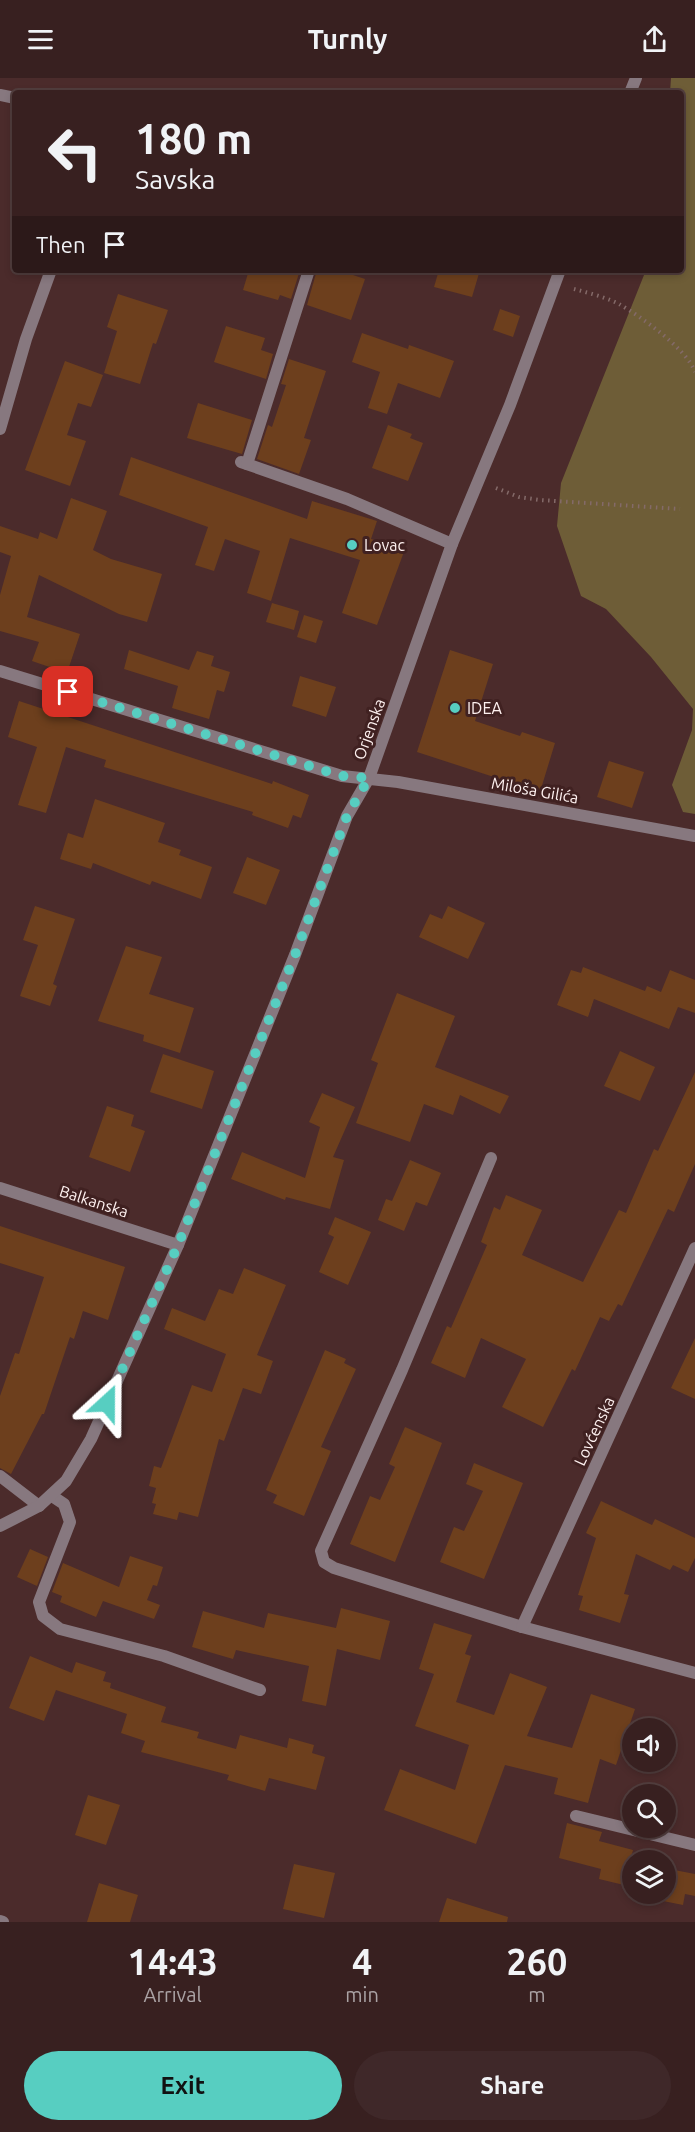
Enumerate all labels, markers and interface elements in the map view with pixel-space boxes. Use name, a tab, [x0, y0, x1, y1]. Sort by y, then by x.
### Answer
icon: menu	[24, 23, 57, 56]
icon: share	[638, 23, 671, 56]
text: Turnly	[308, 24, 387, 54]
icon: left	[36, 114, 114, 192]
text: 180 m	[135, 115, 252, 162]
text: Savska	[135, 164, 215, 194]
icon: arrive	[98, 228, 131, 261]
text: Then	[36, 232, 86, 257]
place label: Lovac	[364, 536, 405, 554]
marker: Lovac	[345, 538, 359, 552]
pin	[42, 666, 93, 717]
icon: arrive	[51, 675, 84, 708]
street label: Orjenska	[350, 696, 388, 762]
place label: IDEA	[467, 699, 503, 717]
marker: IDEA	[448, 701, 462, 715]
street label: Miloša Gilića	[490, 773, 580, 807]
street label: Balkanska	[57, 1181, 131, 1221]
position arrow	[75, 1371, 139, 1435]
street label: Lovćenska	[570, 1394, 618, 1468]
map controls	[622, 1718, 676, 1904]
button: sound	[622, 1718, 676, 1772]
button: search	[622, 1784, 676, 1838]
button: layers	[622, 1850, 676, 1904]
text: 14:43	[128, 1941, 218, 1982]
text: 4	[352, 1941, 372, 1982]
text: 260	[506, 1941, 567, 1982]
text: Arrival	[144, 1983, 202, 2006]
text: min	[345, 1983, 379, 2006]
text: m	[528, 1983, 546, 2006]
button: Exit	[24, 2051, 342, 2120]
button: Share	[354, 2051, 671, 2120]

